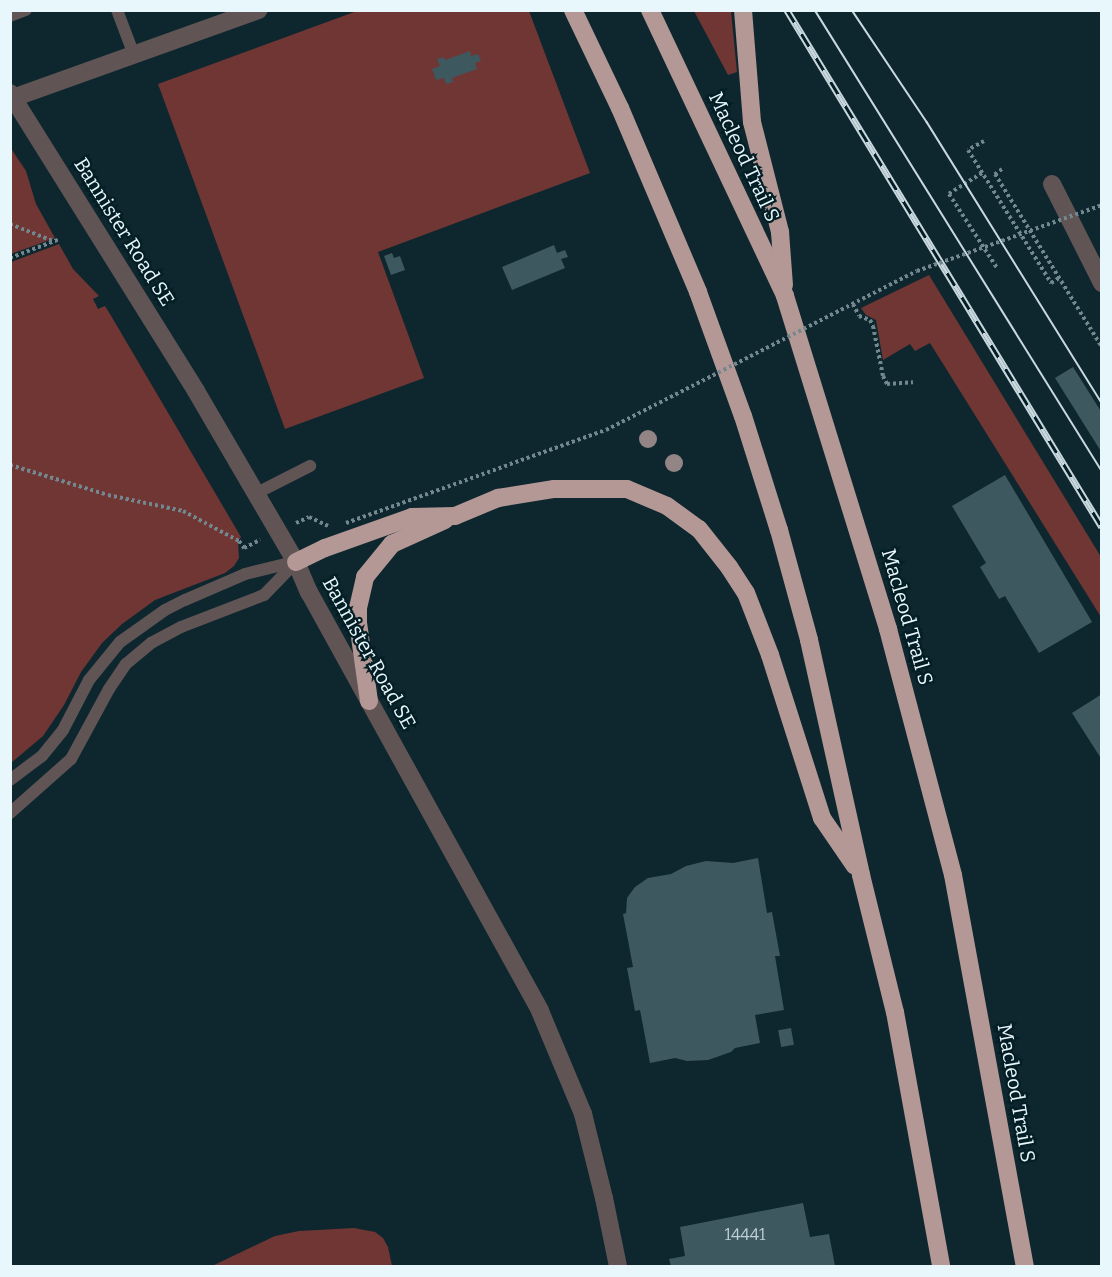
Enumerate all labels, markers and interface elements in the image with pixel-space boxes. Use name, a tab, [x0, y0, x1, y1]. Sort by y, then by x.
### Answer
street label: Macleod Trail S	[703, 88, 785, 226]
street label: Bannister Road SE	[69, 153, 179, 311]
street label: Macleod Trail S	[876, 546, 938, 688]
street label: Bannister Road SE	[317, 573, 421, 733]
street label: Macleod Trail S	[992, 1022, 1040, 1164]
house number: 14441	[724, 1225, 766, 1245]

